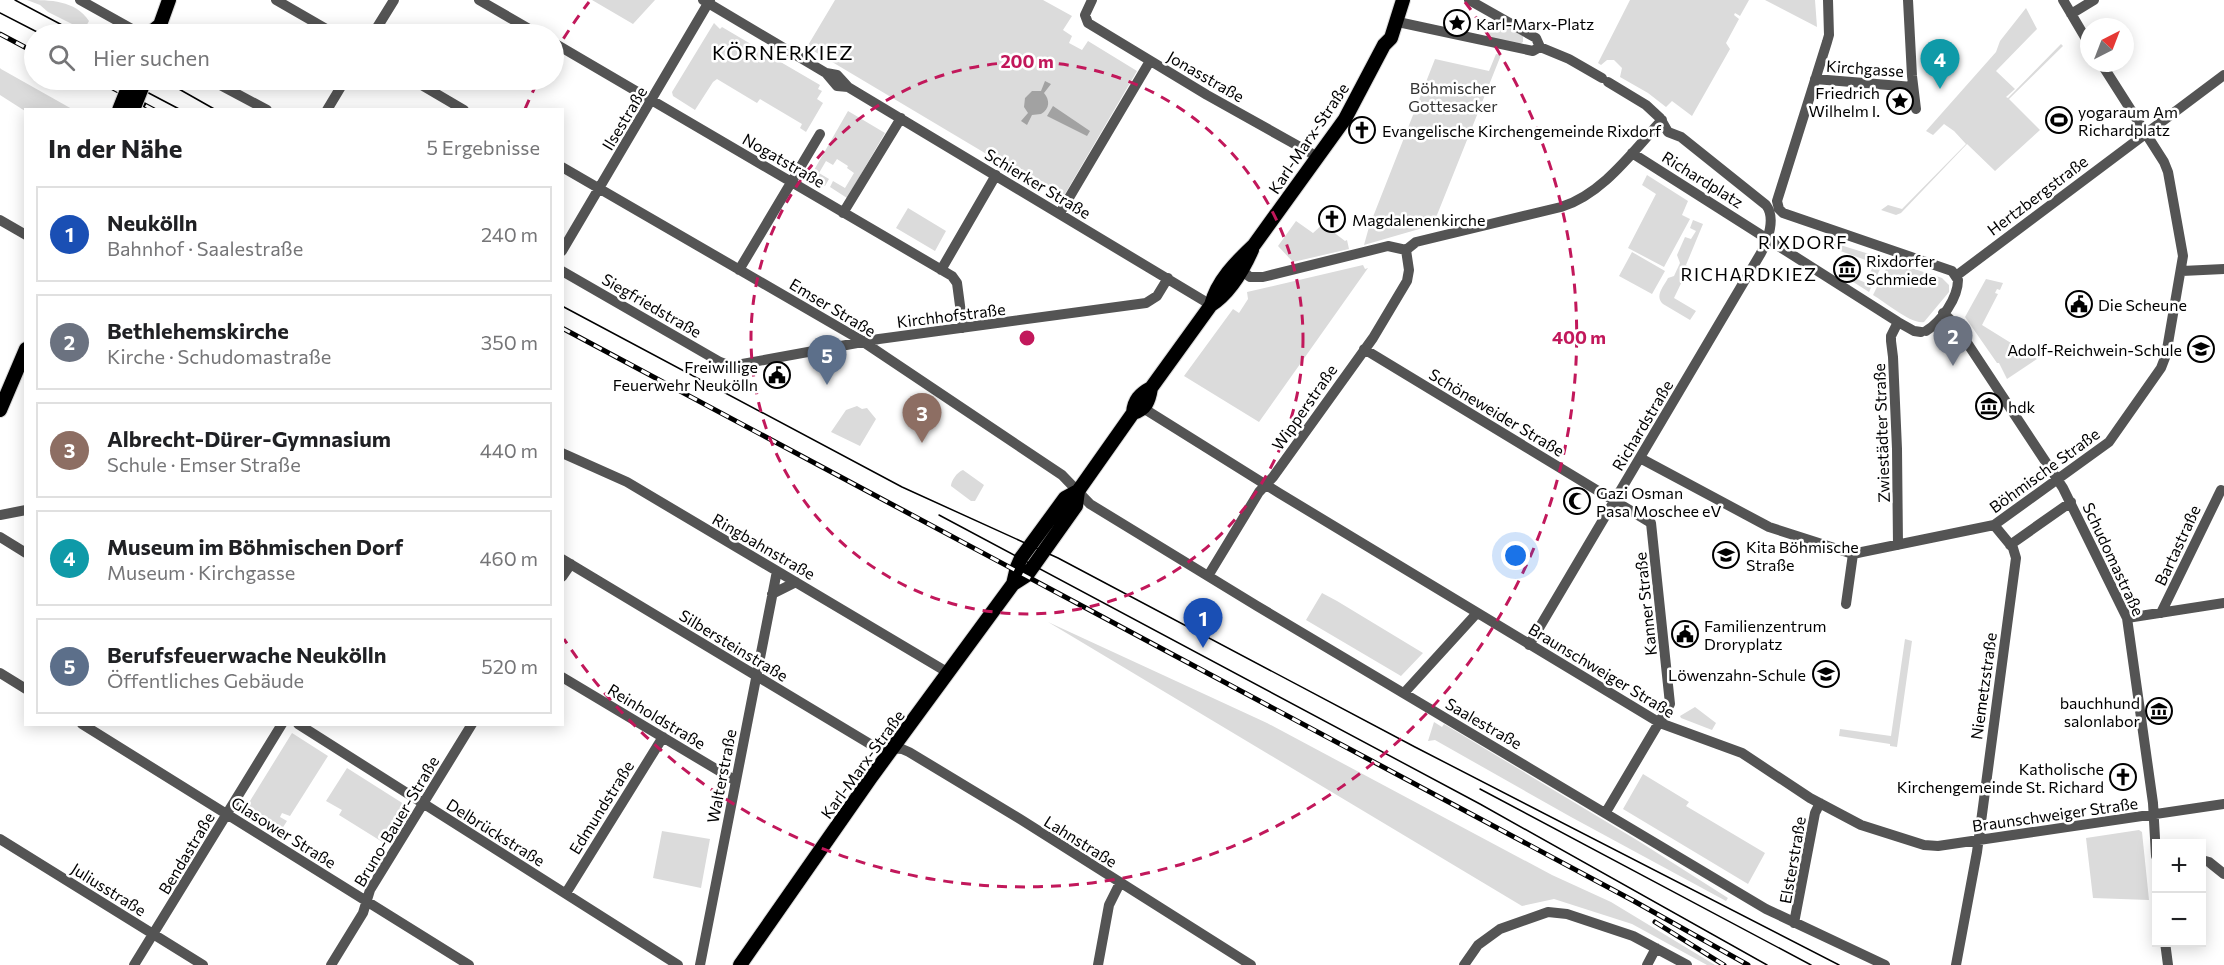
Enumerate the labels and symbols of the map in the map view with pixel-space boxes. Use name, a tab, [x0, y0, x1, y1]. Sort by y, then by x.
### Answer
place icon: Karl-Marx-Platz	[1442, 8, 1472, 38]
place label: Karl-Marx-Platz	[1476, 14, 1594, 33]
north arrow	[2080, 18, 2134, 72]
district label: KÖRNERKIEZ	[712, 40, 854, 64]
pin: 4	[1920, 40, 1960, 89]
street label: Jonasstraße	[1164, 46, 1248, 106]
text: 200 m	[1000, 50, 1054, 72]
street label: Kirchgasse	[1825, 56, 1905, 80]
park label: Böhmischer Gottesacker	[1408, 78, 1498, 115]
street label: Karl-Marx-Straße	[1264, 79, 1352, 197]
street label: Ilsestraße	[598, 83, 650, 153]
place label: Friedrich Wilhelm I.	[1809, 83, 1880, 120]
place icon: Friedrich Wilhelm I.	[1885, 86, 1915, 116]
place label: yogaraum Am Richardplatz	[2078, 102, 2178, 139]
sports icon: yogaraum Am Richardplatz	[2044, 105, 2074, 135]
church icon: Evangelische Kirchengemeinde Rixdorf	[1347, 115, 1377, 145]
place label: Evangelische Kirchengemeinde Rixdorf	[1382, 121, 1662, 140]
street label: Nogatstraße	[740, 129, 828, 191]
street label: Schierker Straße	[982, 144, 1094, 222]
street label: Richardplatz	[1659, 147, 1747, 211]
street label: Hertzbergstraße	[1983, 151, 2091, 239]
church icon: Magdalenenkirche	[1317, 204, 1347, 234]
place label: Magdalenenkirche	[1352, 210, 1485, 229]
district label: RIXDORF	[1758, 231, 1848, 253]
place label: Rixdorfer Schmiede	[1866, 251, 1937, 288]
museum icon: Rixdorfer Schmiede	[1832, 254, 1862, 284]
district label: RICHARDKIEZ	[1680, 263, 1818, 285]
street label: Siegfriedstraße	[599, 269, 705, 341]
street label: Emser Straße	[786, 274, 880, 340]
public building icon: Die Scheune	[2064, 289, 2094, 319]
place label: Die Scheune	[2098, 295, 2187, 314]
street label: Kirchhofstraße	[896, 299, 1006, 331]
pin: 2	[1934, 316, 1972, 366]
text: 400 m	[1552, 326, 1606, 348]
centre of rings	[1017, 328, 1037, 348]
school or university icon: Adolf-Reichwein-Schule	[2186, 334, 2216, 364]
pin: 5	[808, 336, 846, 385]
place label: Adolf-Reichwein-Schule	[2007, 340, 2182, 359]
place label: Freiwillige Feuerwehr Neukölln	[613, 357, 758, 394]
public building icon: Freiwillige Feuerwehr Neukölln	[762, 360, 792, 390]
street label: Wipperstraße	[1267, 360, 1341, 454]
street label: Zwiestädter Straße	[1869, 363, 1893, 503]
street label: Schöneweider Straße	[1426, 364, 1568, 460]
street label: Richardstraße	[1608, 376, 1676, 474]
museum icon: hdk	[1974, 391, 2004, 421]
pin: 3	[902, 394, 942, 443]
place label: hdk	[2008, 397, 2035, 416]
street label: Böhmische Straße	[1985, 424, 2103, 516]
place label: Gazi Osman Pasa Moschee eV	[1596, 483, 1722, 520]
mosque icon: Gazi Osman Pasa Moschee eV	[1562, 486, 1592, 516]
street label: Schudomastraße	[2079, 499, 2149, 619]
street label: Bartastraße	[2150, 502, 2204, 588]
street label: Ringbahnstraße	[709, 509, 819, 583]
place label: Kita Böhmische Straße	[1746, 537, 1859, 574]
school or university icon: Kita Böhmische Straße	[1711, 540, 1741, 570]
your location	[1501, 541, 1530, 570]
street label: Kanner Straße	[1630, 551, 1660, 657]
pin: 1	[1184, 598, 1222, 648]
street label: Silbersteinstraße	[676, 605, 792, 685]
place label: Familienzentrum Droryplatz	[1704, 616, 1826, 653]
street label: Braunschweiger Straße	[1525, 619, 1679, 721]
public building icon: Familienzentrum Droryplatz	[1670, 619, 1700, 649]
street label: Niemetzstraße	[1966, 631, 2000, 741]
school or university icon: Löwenzahn-Schule	[1811, 659, 1841, 689]
place label: Löwenzahn-Schule	[1668, 665, 1806, 684]
street label: Reinholdstraße	[605, 679, 709, 753]
street label: Saalestraße	[1442, 693, 1526, 753]
place label: bauchhund salonlabor	[2060, 693, 2141, 730]
museum icon: bauchhund salonlabor	[2144, 696, 2174, 726]
street label: Karl-Marx-Straße	[816, 706, 908, 822]
street label: Walterstraße	[703, 727, 739, 825]
street label: Bruno-Bauer-Straße	[350, 752, 442, 890]
street label: Edmundstraße	[565, 757, 637, 857]
place label: Katholische Kirchengemeinde St. Richard	[1897, 759, 2104, 796]
church icon: Katholische Kirchengemeinde St. Richard	[2108, 762, 2138, 792]
street label: Glasower Straße	[228, 792, 340, 872]
street label: Braunschweiger Straße	[1971, 793, 2139, 835]
street label: Delbrückstraße	[443, 794, 549, 870]
street label: Bendastraße	[154, 809, 218, 897]
street label: Lahnstraße	[1041, 811, 1121, 871]
street label: Elsterstraße	[1775, 815, 1809, 905]
street label: Juliusstraße	[68, 859, 150, 919]

